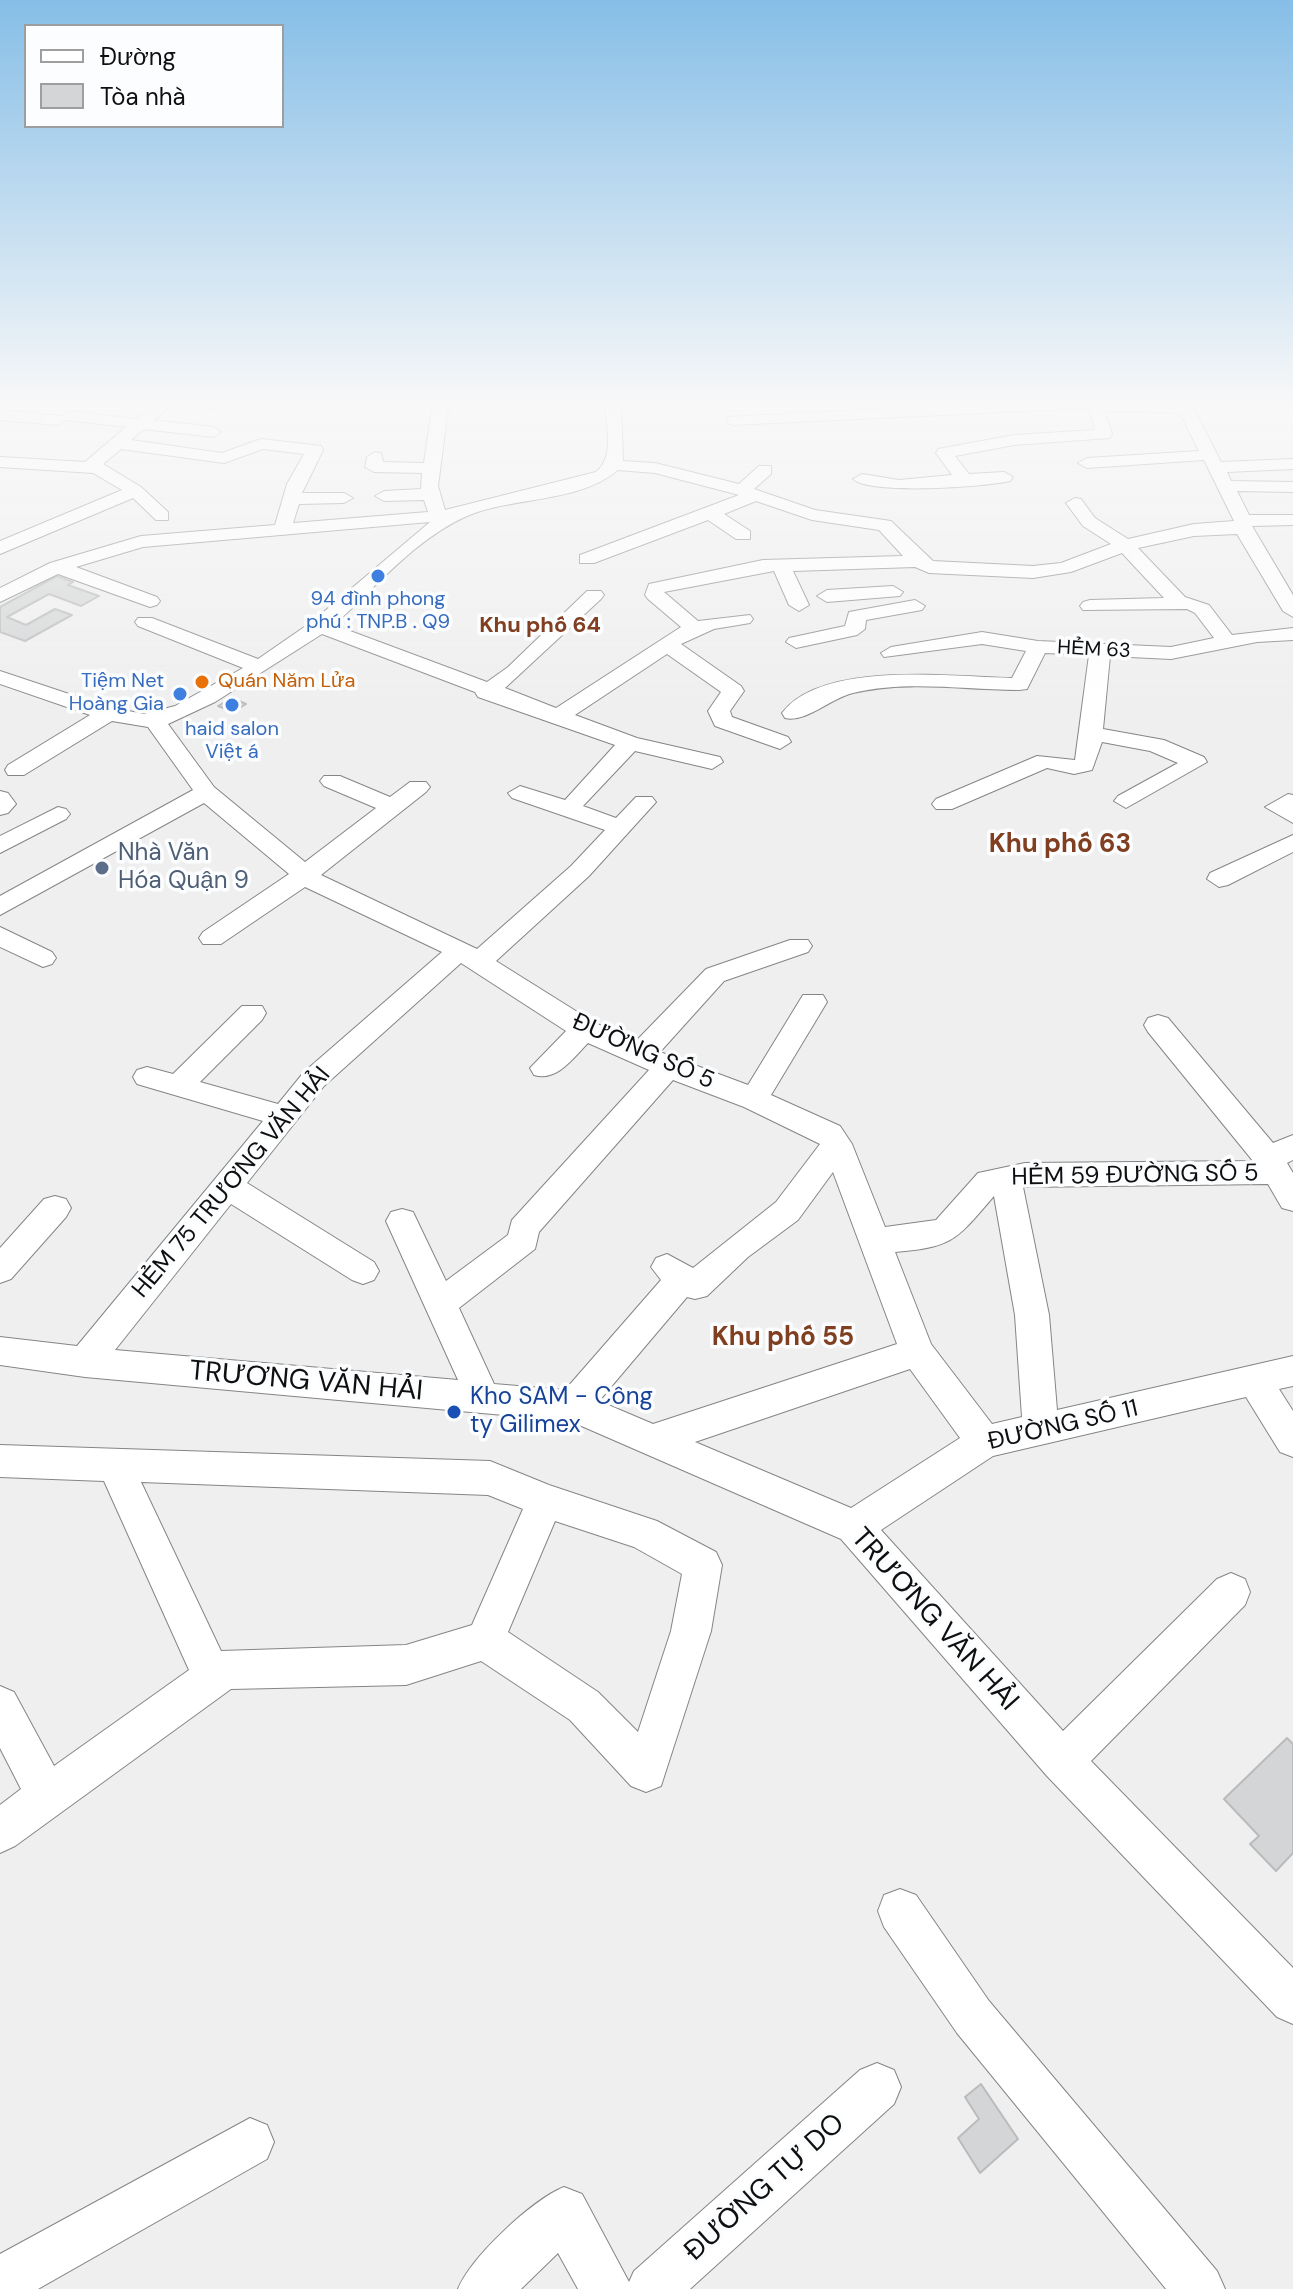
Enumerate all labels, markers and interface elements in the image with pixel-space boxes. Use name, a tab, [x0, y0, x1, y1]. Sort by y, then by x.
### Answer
legend	[24, 24, 284, 128]
text: Đường	[100, 41, 176, 72]
text: Tòa nhà	[100, 81, 186, 112]
marker: 94 đình phong phú : TNP.B . Q9	[369, 567, 387, 585]
place label: 94 đình phong phú : TNP.B . Q9	[306, 588, 450, 635]
district label: Khu phố 64	[479, 613, 601, 639]
street label: HẺM 63	[1057, 636, 1131, 664]
place label: Tiệm Net Hoàng Gia	[69, 670, 164, 717]
place label: Quán Năm Lửa	[218, 670, 355, 694]
marker: Quán Năm Lửa	[193, 673, 211, 691]
marker: Tiệm Net Hoàng Gia	[171, 685, 189, 703]
marker: haid salon Việt á	[223, 696, 241, 714]
place label: haid salon Việt á	[185, 718, 279, 765]
district label: Khu phố 63	[989, 829, 1131, 861]
place label: Nhà Văn Hóa Quận 9	[118, 840, 249, 896]
marker: Nhà Văn Hóa Quận 9	[93, 859, 111, 877]
street label: ĐƯỜNG SỐ 5	[567, 1008, 719, 1096]
street label: HẺM 75 TRƯƠNG VĂN HẢI	[127, 1062, 337, 1304]
street label: HẺM 59 ĐƯỜNG SỐ 5	[1011, 1159, 1259, 1193]
district label: Khu phố 55	[712, 1322, 854, 1354]
street label: TRƯƠNG VĂN HẢI	[188, 1355, 424, 1409]
place label: Kho SAM - Công ty Gilimex	[470, 1384, 653, 1440]
street label: ĐƯỜNG SỐ 11	[985, 1395, 1141, 1457]
marker: Kho SAM - Công ty Gilimex	[445, 1403, 463, 1421]
street label: TRƯƠNG VĂN HẢI	[843, 1522, 1025, 1718]
street label: ĐƯỜNG TỰ DO	[678, 2107, 852, 2269]

